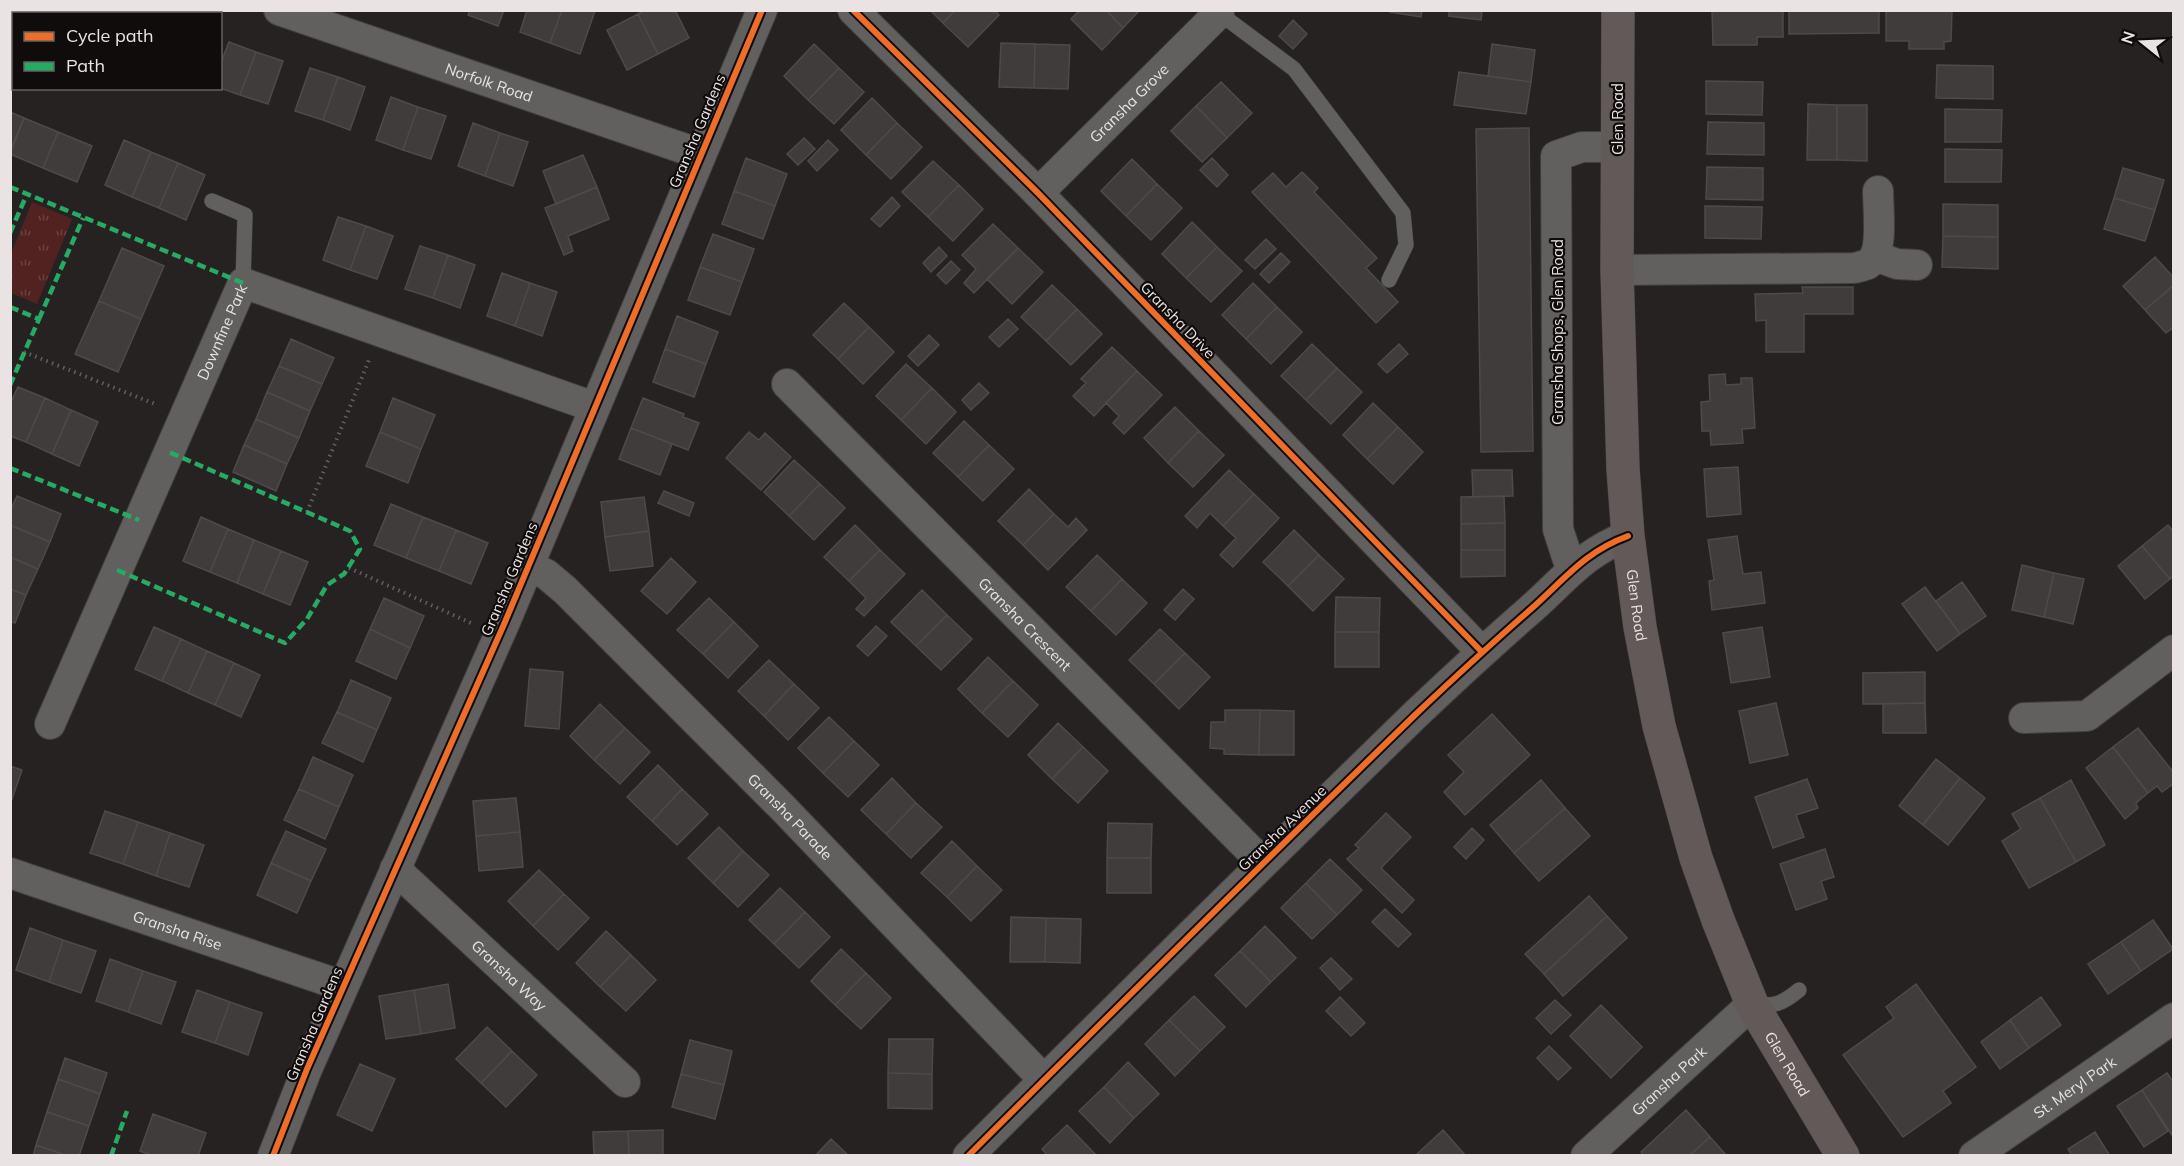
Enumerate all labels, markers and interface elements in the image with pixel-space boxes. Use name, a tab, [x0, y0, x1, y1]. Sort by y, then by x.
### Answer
legend	[12, 12, 222, 90]
north arrow	[2112, 12, 2172, 72]
text: Cycle path	[66, 24, 153, 47]
text: N	[2116, 29, 2139, 46]
text: Path	[66, 54, 105, 77]
street label: Norfolk Road	[443, 58, 535, 106]
street label: Gransha Grove	[1085, 59, 1172, 146]
street label: Gransha Gardens	[664, 71, 730, 191]
street label: Glen Road	[1608, 83, 1627, 155]
street label: Gransha Shops, Glen Road	[1548, 239, 1567, 425]
street label: Gransha Drive	[1137, 278, 1219, 362]
street label: Downfine Park	[192, 281, 251, 383]
street label: Gransha Gardens	[476, 519, 542, 639]
street label: Glen Road	[1623, 568, 1652, 643]
street label: Gransha Crescent	[975, 573, 1076, 674]
street label: Gransha Parade	[744, 769, 837, 864]
street label: Gransha Avenue	[1234, 781, 1330, 875]
street label: Gransha Rise	[131, 906, 225, 954]
street label: Gransha Way	[468, 935, 551, 1015]
street label: Gransha Gardens	[281, 964, 347, 1084]
street label: Glen Road	[1761, 1028, 1814, 1100]
street label: Gransha Park	[1627, 1041, 1710, 1119]
street label: St. Meryl Park	[2029, 1051, 2120, 1122]

